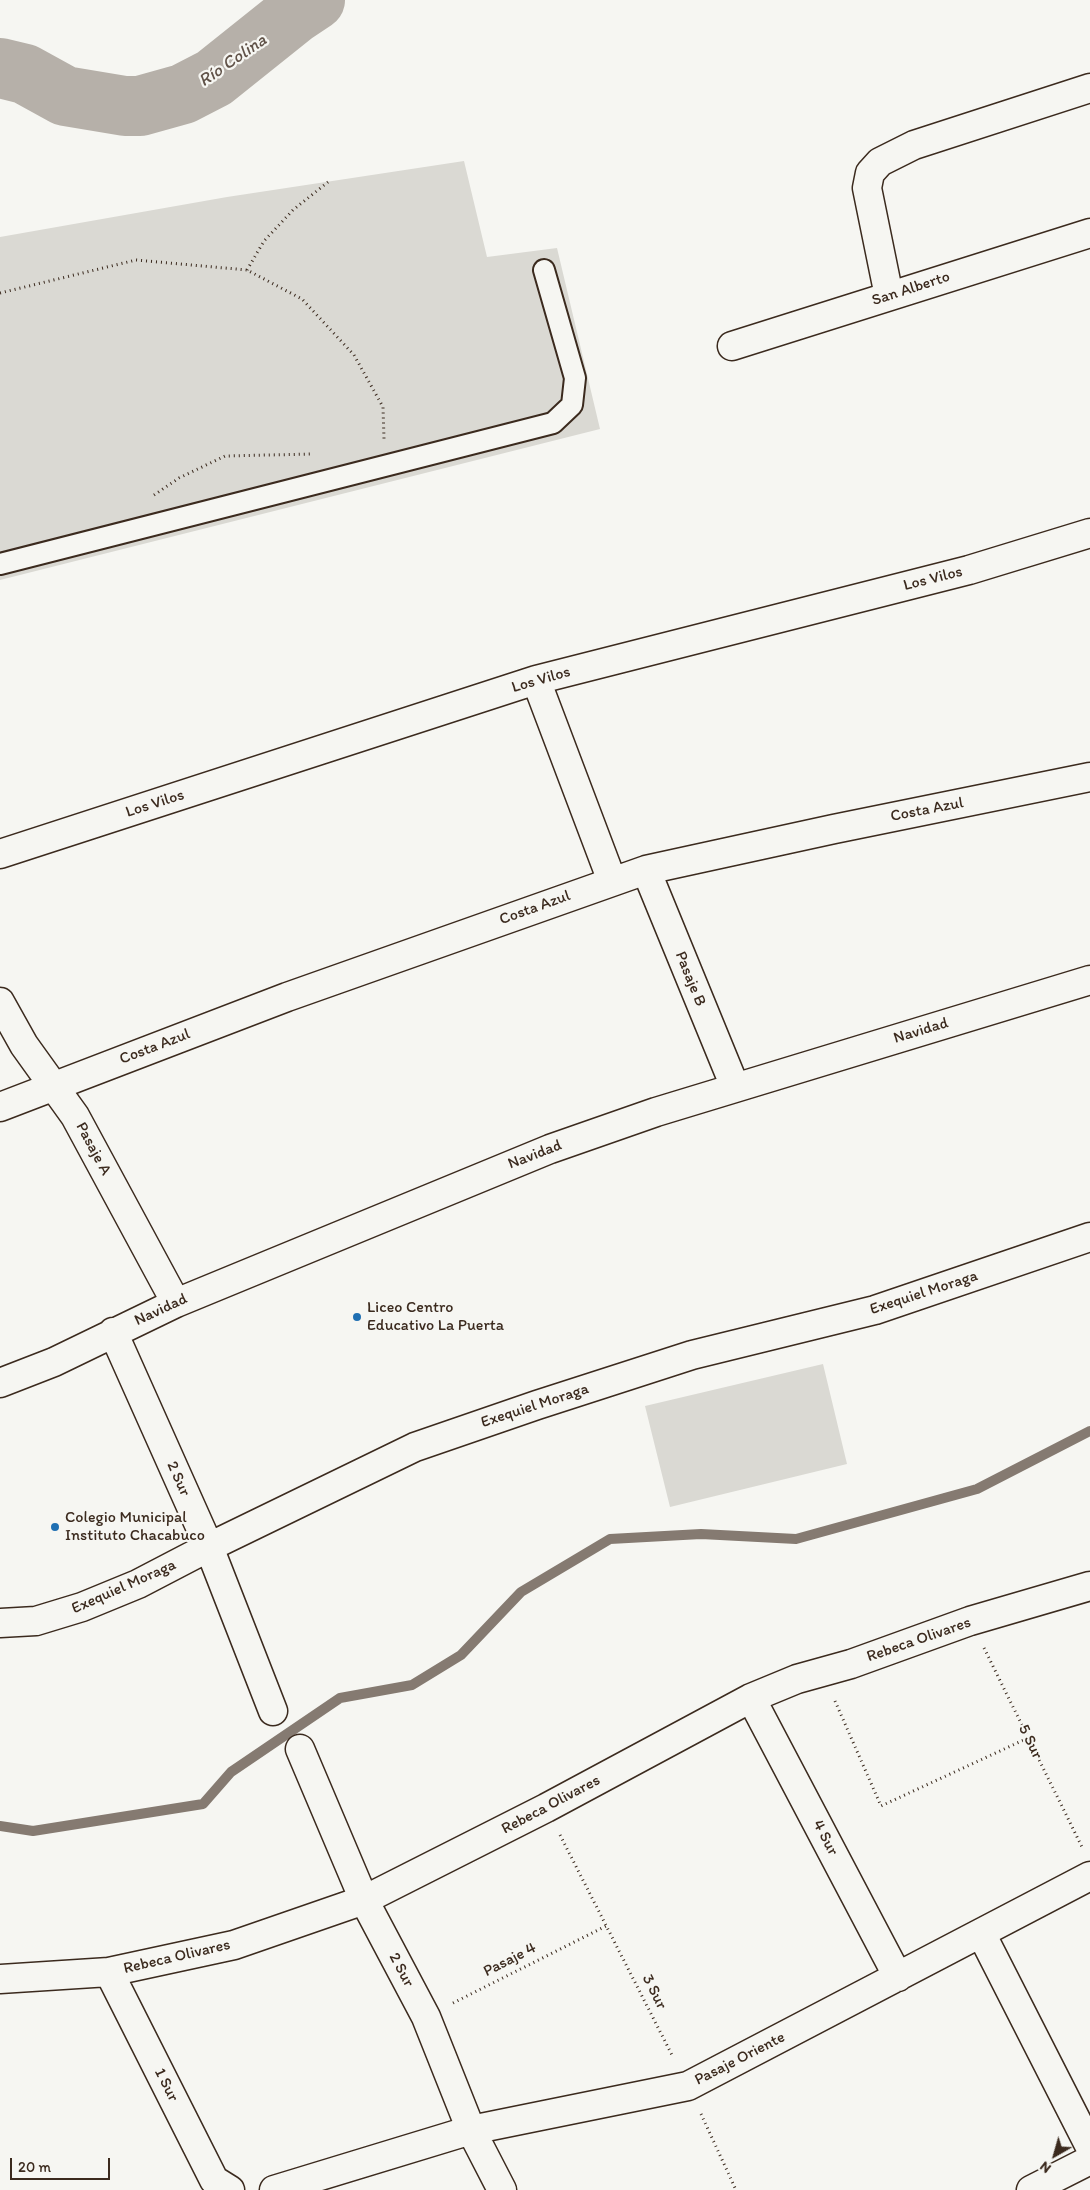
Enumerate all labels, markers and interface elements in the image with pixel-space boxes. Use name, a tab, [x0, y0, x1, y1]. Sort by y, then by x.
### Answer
water label: Río Colina	[195, 30, 271, 92]
street label: San Alberto	[869, 267, 953, 311]
street label: Los Vilos	[901, 562, 965, 596]
street label: Los Vilos	[509, 662, 573, 698]
street label: Los Vilos	[123, 786, 187, 822]
street label: Costa Azul	[889, 794, 965, 826]
street label: Costa Azul	[497, 886, 573, 930]
street label: Pasaje B	[670, 949, 710, 1009]
street label: Navidad	[891, 1014, 951, 1048]
street label: Costa Azul	[117, 1025, 193, 1069]
street label: Pasaje A	[71, 1119, 115, 1179]
street label: Navidad	[505, 1136, 565, 1174]
street label: Exequiel Moraga	[868, 1267, 980, 1319]
street label: Navidad	[132, 1289, 190, 1331]
place label: Liceo Centro Educativo La Puerta	[367, 1298, 504, 1336]
marker: Liceo Centro Educativo La Puerta	[351, 1311, 363, 1323]
street label: Exequiel Moraga	[479, 1380, 591, 1432]
street label: 2 Sur	[162, 1459, 194, 1499]
place label: Colegio Municipal Instituto Chacabuco	[65, 1508, 205, 1546]
marker: Colegio Municipal Instituto Chacabuco	[49, 1521, 61, 1533]
street label: Exequiel Moraga	[69, 1555, 179, 1619]
street label: Rebeca Olivares	[864, 1613, 974, 1667]
street label: 5 Sur	[1013, 1722, 1047, 1762]
street label: Rebeca Olivares	[498, 1771, 604, 1839]
street label: 4 Sur	[808, 1817, 842, 1859]
street label: Rebeca Olivares	[122, 1935, 232, 1979]
street label: Pasaje 4	[480, 1939, 540, 1981]
street label: 2 Sur	[384, 1950, 418, 1990]
street label: 3 Sur	[637, 1971, 671, 2013]
street label: Pasaje Oriente	[691, 2028, 789, 2090]
street label: 1 Sur	[149, 2065, 183, 2105]
north arrow	[1030, 2130, 1080, 2180]
scale bar	[12, 2148, 112, 2180]
text: 20 m	[18, 2158, 51, 2176]
text: N	[1037, 2158, 1054, 2177]

